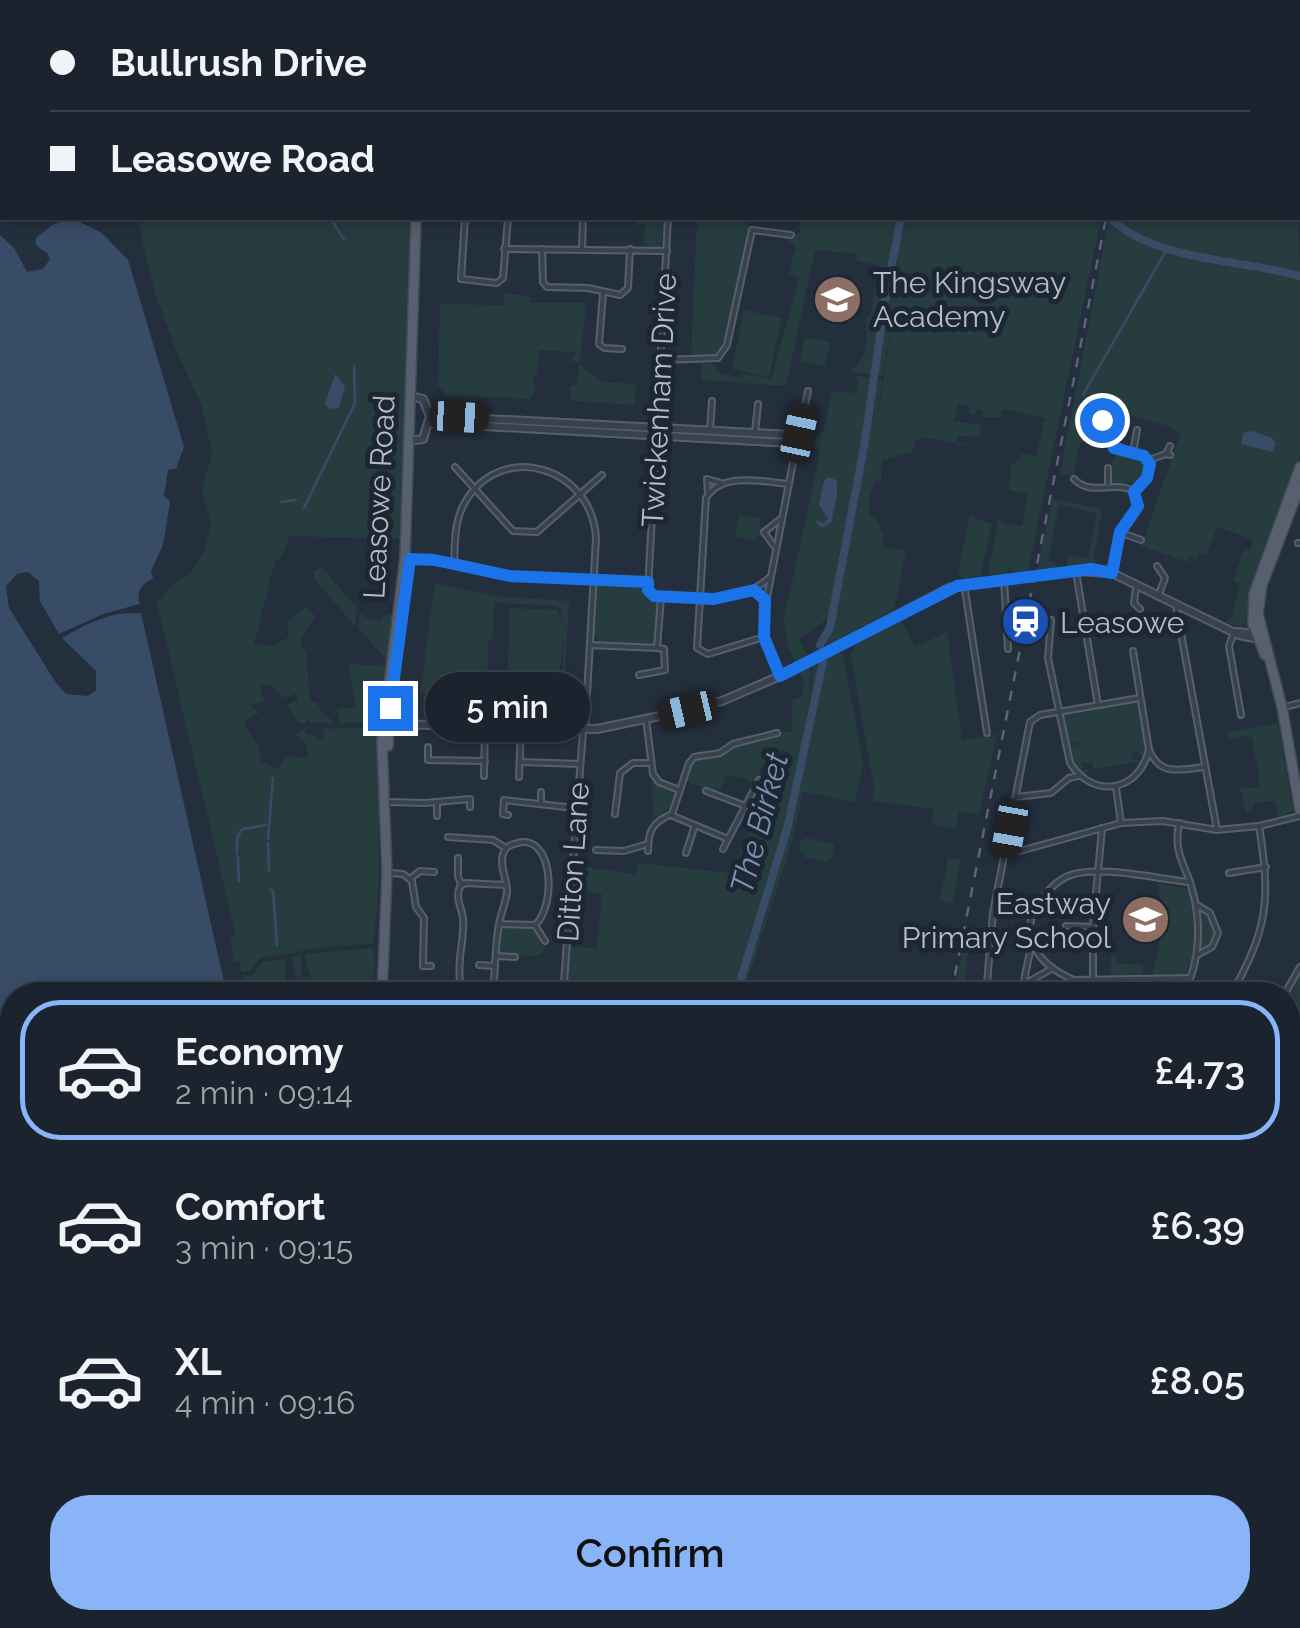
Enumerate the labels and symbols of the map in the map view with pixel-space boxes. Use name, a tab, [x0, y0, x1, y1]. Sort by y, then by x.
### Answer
place label: The Kingsway Academy	[873, 265, 1066, 334]
street label: Twickenham Drive	[635, 272, 683, 528]
school or university icon: The Kingsway Academy	[812, 273, 864, 325]
street label: Leasowe Road	[356, 394, 402, 600]
route start	[1080, 398, 1125, 443]
car	[428, 400, 490, 434]
car	[778, 401, 820, 465]
station icon: Leasowe	[999, 596, 1051, 648]
place label: Leasowe	[1060, 605, 1184, 640]
callout: 5 min	[425, 673, 590, 743]
route end	[368, 686, 413, 731]
car	[655, 689, 721, 731]
water label: The Birket	[722, 748, 796, 897]
street label: Ditton Lane	[550, 781, 596, 943]
car	[990, 797, 1030, 861]
place label: Eastway Primary School	[902, 886, 1112, 955]
school or university icon: Eastway Primary School	[1120, 894, 1172, 946]

